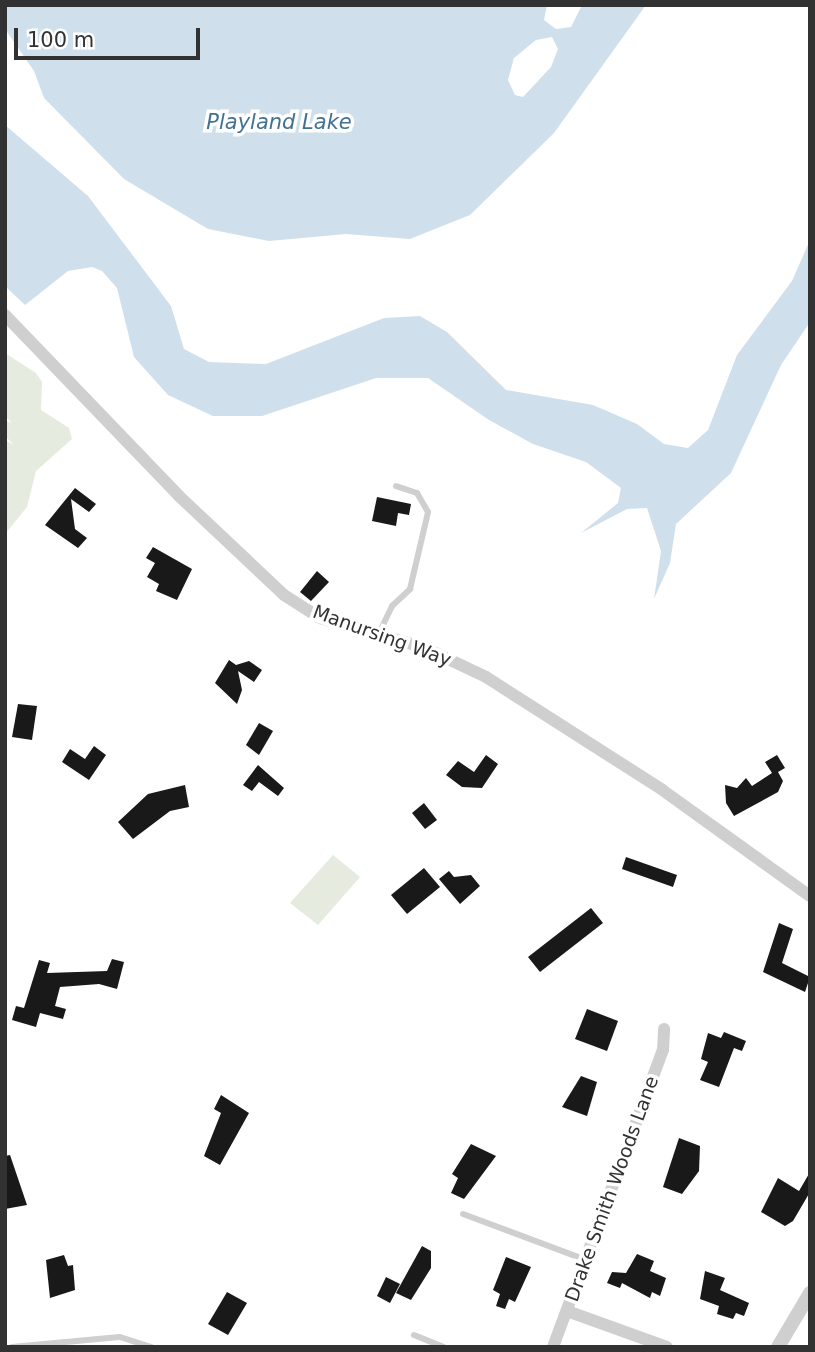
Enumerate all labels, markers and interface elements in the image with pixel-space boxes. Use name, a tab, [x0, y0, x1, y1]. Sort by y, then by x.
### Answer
scale bar	[18, 14, 203, 58]
text: 100 m	[27, 28, 94, 52]
water label: Playland Lake	[206, 109, 352, 135]
street label: Manursing Way	[310, 600, 454, 672]
street label: Drake Smith Woods Lane	[561, 1073, 663, 1305]

